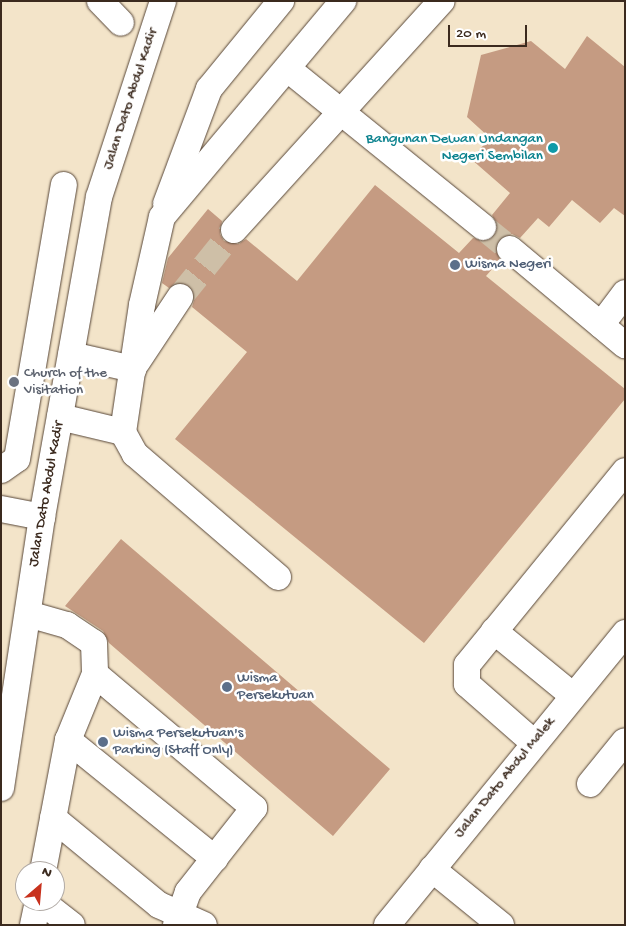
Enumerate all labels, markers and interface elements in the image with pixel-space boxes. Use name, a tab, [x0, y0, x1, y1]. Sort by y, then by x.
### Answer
scale bar	[451, 15, 530, 47]
text: 20 m	[456, 25, 486, 43]
street label: Jalan Dato Abdul Kadir	[100, 26, 162, 172]
place label: Bangunan Dewan Undangan Negeri Sembilan	[366, 130, 543, 165]
marker: Bangunan Dewan Undangan Negeri Sembilan	[547, 142, 559, 154]
place label: Wisma Negeri	[465, 256, 551, 274]
marker: Wisma Negeri	[449, 259, 461, 271]
place label: Church of the Visitation	[24, 364, 107, 399]
marker: Church of the Visitation	[8, 376, 20, 388]
street label: Jalan Dato Abdul Kadir	[25, 420, 69, 568]
place label: Wisma Persekutuan	[237, 669, 314, 704]
marker: Wisma Persekutuan	[221, 681, 233, 693]
street label: Jalan Dato Abdul Malek	[451, 714, 559, 842]
place label: Wisma Persekutuan's Parking (Staff Only)	[113, 724, 243, 759]
marker: Wisma Persekutuan's Parking (Staff Only)	[97, 736, 109, 748]
north arrow	[15, 861, 65, 911]
text: N	[39, 863, 55, 883]

